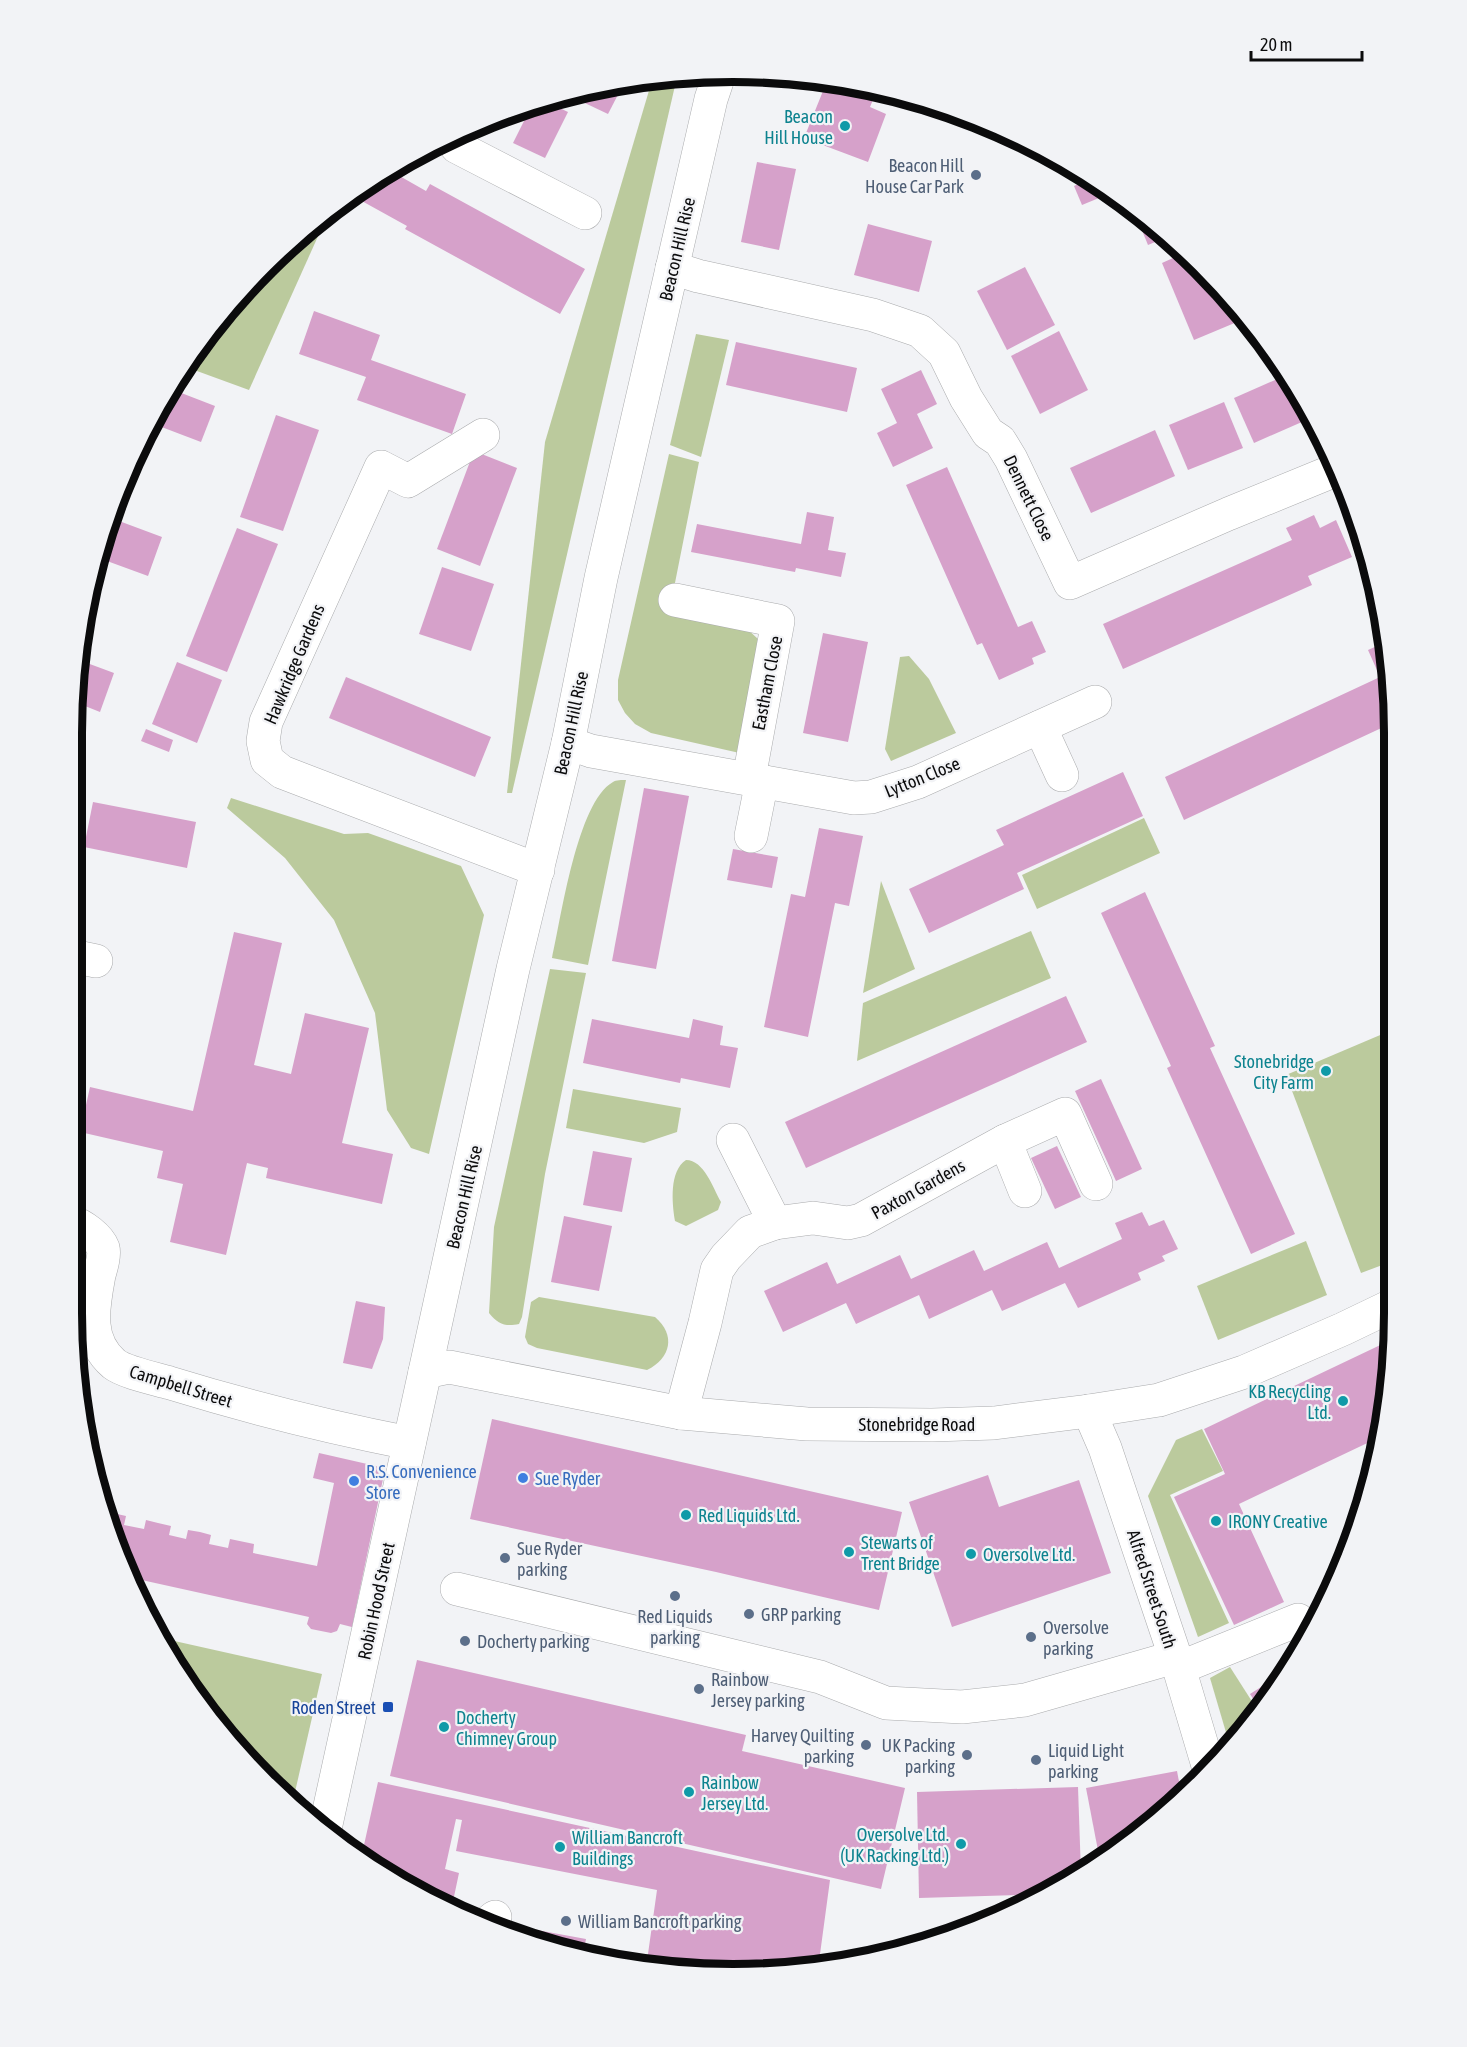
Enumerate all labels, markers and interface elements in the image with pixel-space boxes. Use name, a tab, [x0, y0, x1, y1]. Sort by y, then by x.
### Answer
scale bar	[1251, 24, 1362, 62]
text: 20 m	[1260, 34, 1292, 55]
place label: Beacon Hill House	[764, 106, 833, 148]
marker: Beacon Hill House	[838, 119, 852, 133]
place label: Beacon Hill House Car Park	[865, 155, 964, 197]
marker: Beacon Hill House Car Park	[969, 168, 983, 182]
street label: Beacon Hill Rise	[655, 195, 699, 303]
street label: Dennett Close	[999, 452, 1059, 544]
street label: Hawkridge Gardens	[259, 601, 329, 727]
street label: Eastham Close	[748, 634, 786, 732]
street label: Beacon Hill Rise	[550, 669, 592, 777]
street label: Lytton Close	[881, 752, 963, 802]
place label: Stonebridge City Farm	[1234, 1051, 1314, 1093]
marker: Stonebridge City Farm	[1319, 1064, 1333, 1078]
street label: Beacon Hill Rise	[442, 1143, 486, 1251]
street label: Paxton Gardens	[868, 1155, 968, 1223]
street label: Campbell Street	[127, 1360, 235, 1412]
place label: KB Recycling Ltd.	[1248, 1381, 1331, 1423]
marker: KB Recycling Ltd.	[1336, 1394, 1350, 1408]
street label: Stonebridge Road	[859, 1414, 975, 1435]
place label: R.S. Convenience Store	[366, 1461, 477, 1503]
place label: Sue Ryder	[535, 1468, 601, 1489]
marker: Sue Ryder	[516, 1471, 530, 1485]
marker: R.S. Convenience Store	[347, 1474, 361, 1488]
place label: Red Liquids Ltd.	[698, 1505, 800, 1526]
marker: Red Liquids Ltd.	[679, 1508, 693, 1522]
place label: IRONY Creative	[1228, 1511, 1328, 1532]
marker: IRONY Creative	[1209, 1514, 1223, 1528]
street label: Alfred Street South	[1123, 1527, 1181, 1651]
place label: Stewarts of Trent Bridge	[861, 1532, 940, 1574]
place label: Sue Ryder parking	[517, 1538, 583, 1580]
street label: Robin Hood Street	[353, 1541, 399, 1661]
place label: Oversolve Ltd.	[983, 1544, 1075, 1565]
marker: Stewarts of Trent Bridge	[842, 1545, 856, 1559]
marker: Oversolve Ltd.	[964, 1547, 978, 1561]
marker: Sue Ryder parking	[498, 1551, 512, 1565]
marker: Red Liquids parking	[668, 1589, 682, 1603]
place label: GRP parking	[761, 1604, 841, 1625]
place label: Red Liquids parking	[637, 1606, 713, 1648]
marker: GRP parking	[742, 1607, 756, 1621]
place label: Oversolve parking	[1043, 1617, 1109, 1659]
marker: Oversolve parking	[1024, 1630, 1038, 1644]
place label: Docherty parking	[477, 1631, 590, 1652]
marker: Docherty parking	[458, 1634, 472, 1648]
place label: Rainbow Jersey parking	[711, 1669, 805, 1711]
marker: Rainbow Jersey parking	[692, 1682, 706, 1696]
place label: Roden Street	[291, 1697, 376, 1718]
marker: Roden Street	[381, 1700, 395, 1714]
place label: Docherty Chimney Group	[456, 1707, 557, 1749]
marker: Docherty Chimney Group	[437, 1720, 451, 1734]
place label: Harvey Quilting parking	[751, 1725, 854, 1767]
place label: UK Packing parking	[882, 1735, 955, 1777]
marker: Harvey Quilting parking	[859, 1738, 873, 1752]
place label: Liquid Light parking	[1048, 1740, 1124, 1782]
marker: UK Packing parking	[960, 1748, 974, 1762]
marker: Liquid Light parking	[1029, 1753, 1043, 1767]
place label: Rainbow Jersey Ltd.	[701, 1772, 768, 1814]
marker: Rainbow Jersey Ltd.	[682, 1785, 696, 1799]
place label: Oversolve Ltd. (UK Racking Ltd.)	[840, 1824, 949, 1866]
place label: William Bancroft Buildings	[572, 1827, 683, 1869]
marker: Oversolve Ltd. (UK Racking Ltd.)	[954, 1837, 968, 1851]
marker: William Bancroft Buildings	[553, 1840, 567, 1854]
place label: William Bancroft parking	[578, 1911, 742, 1932]
marker: William Bancroft parking	[559, 1914, 573, 1928]

